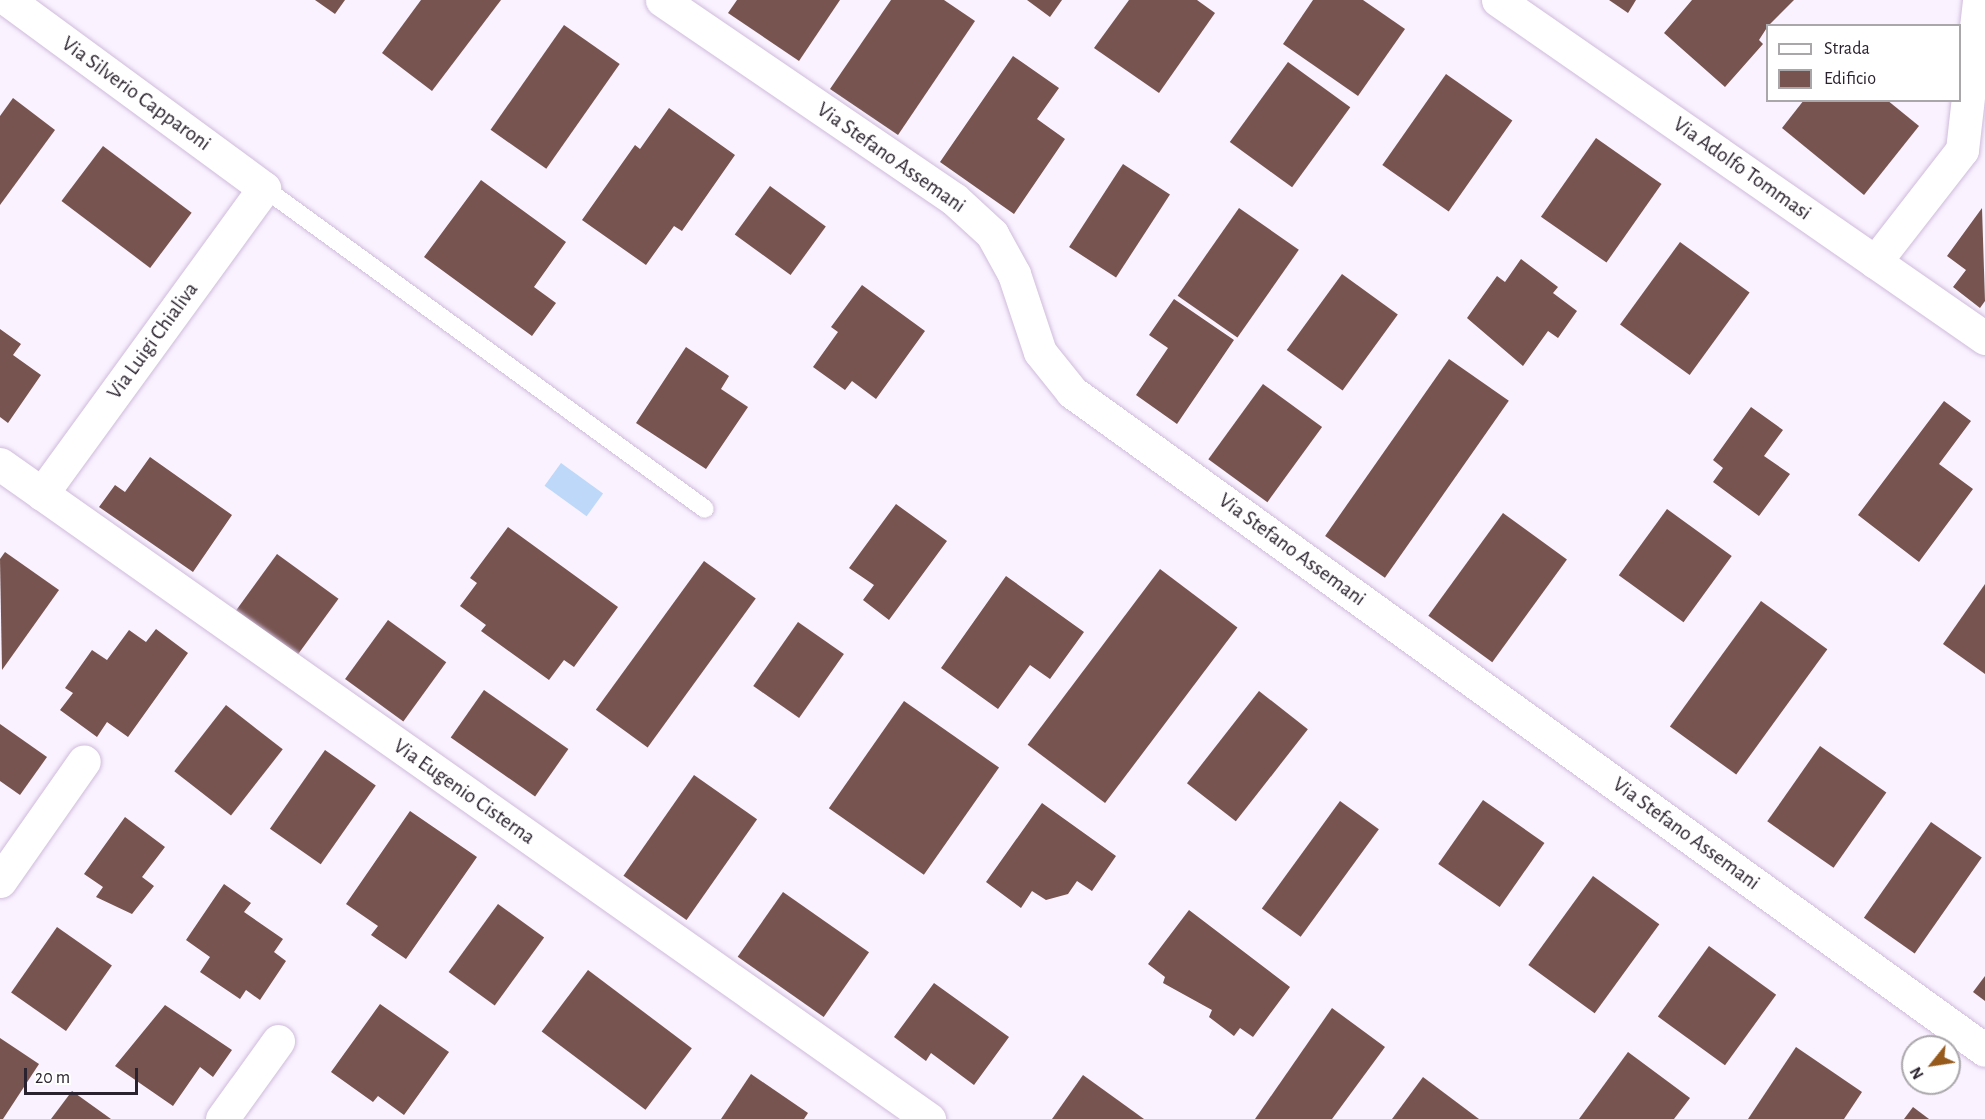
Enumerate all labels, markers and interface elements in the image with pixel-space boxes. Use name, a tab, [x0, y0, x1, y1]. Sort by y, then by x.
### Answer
legend	[1766, 24, 1961, 102]
street label: Via Silverio Capparoni	[56, 31, 216, 157]
text: Strada	[1824, 40, 1870, 58]
text: Edificio	[1824, 70, 1876, 88]
street label: Via Stefano Assemani	[812, 97, 970, 219]
street label: Via Adolfo Tommasi	[1668, 112, 1816, 226]
street label: Via Luigi Chialiva	[102, 278, 204, 404]
street label: Via Stefano Assemani	[1213, 488, 1371, 612]
street label: Via Eugenio Cisterna	[388, 734, 540, 850]
street label: Via Stefano Assemani	[1607, 772, 1765, 896]
north arrow	[1901, 1035, 1961, 1095]
scale bar	[27, 1056, 141, 1094]
text: N	[1907, 1064, 1927, 1082]
text: 20 m	[35, 1069, 70, 1087]

